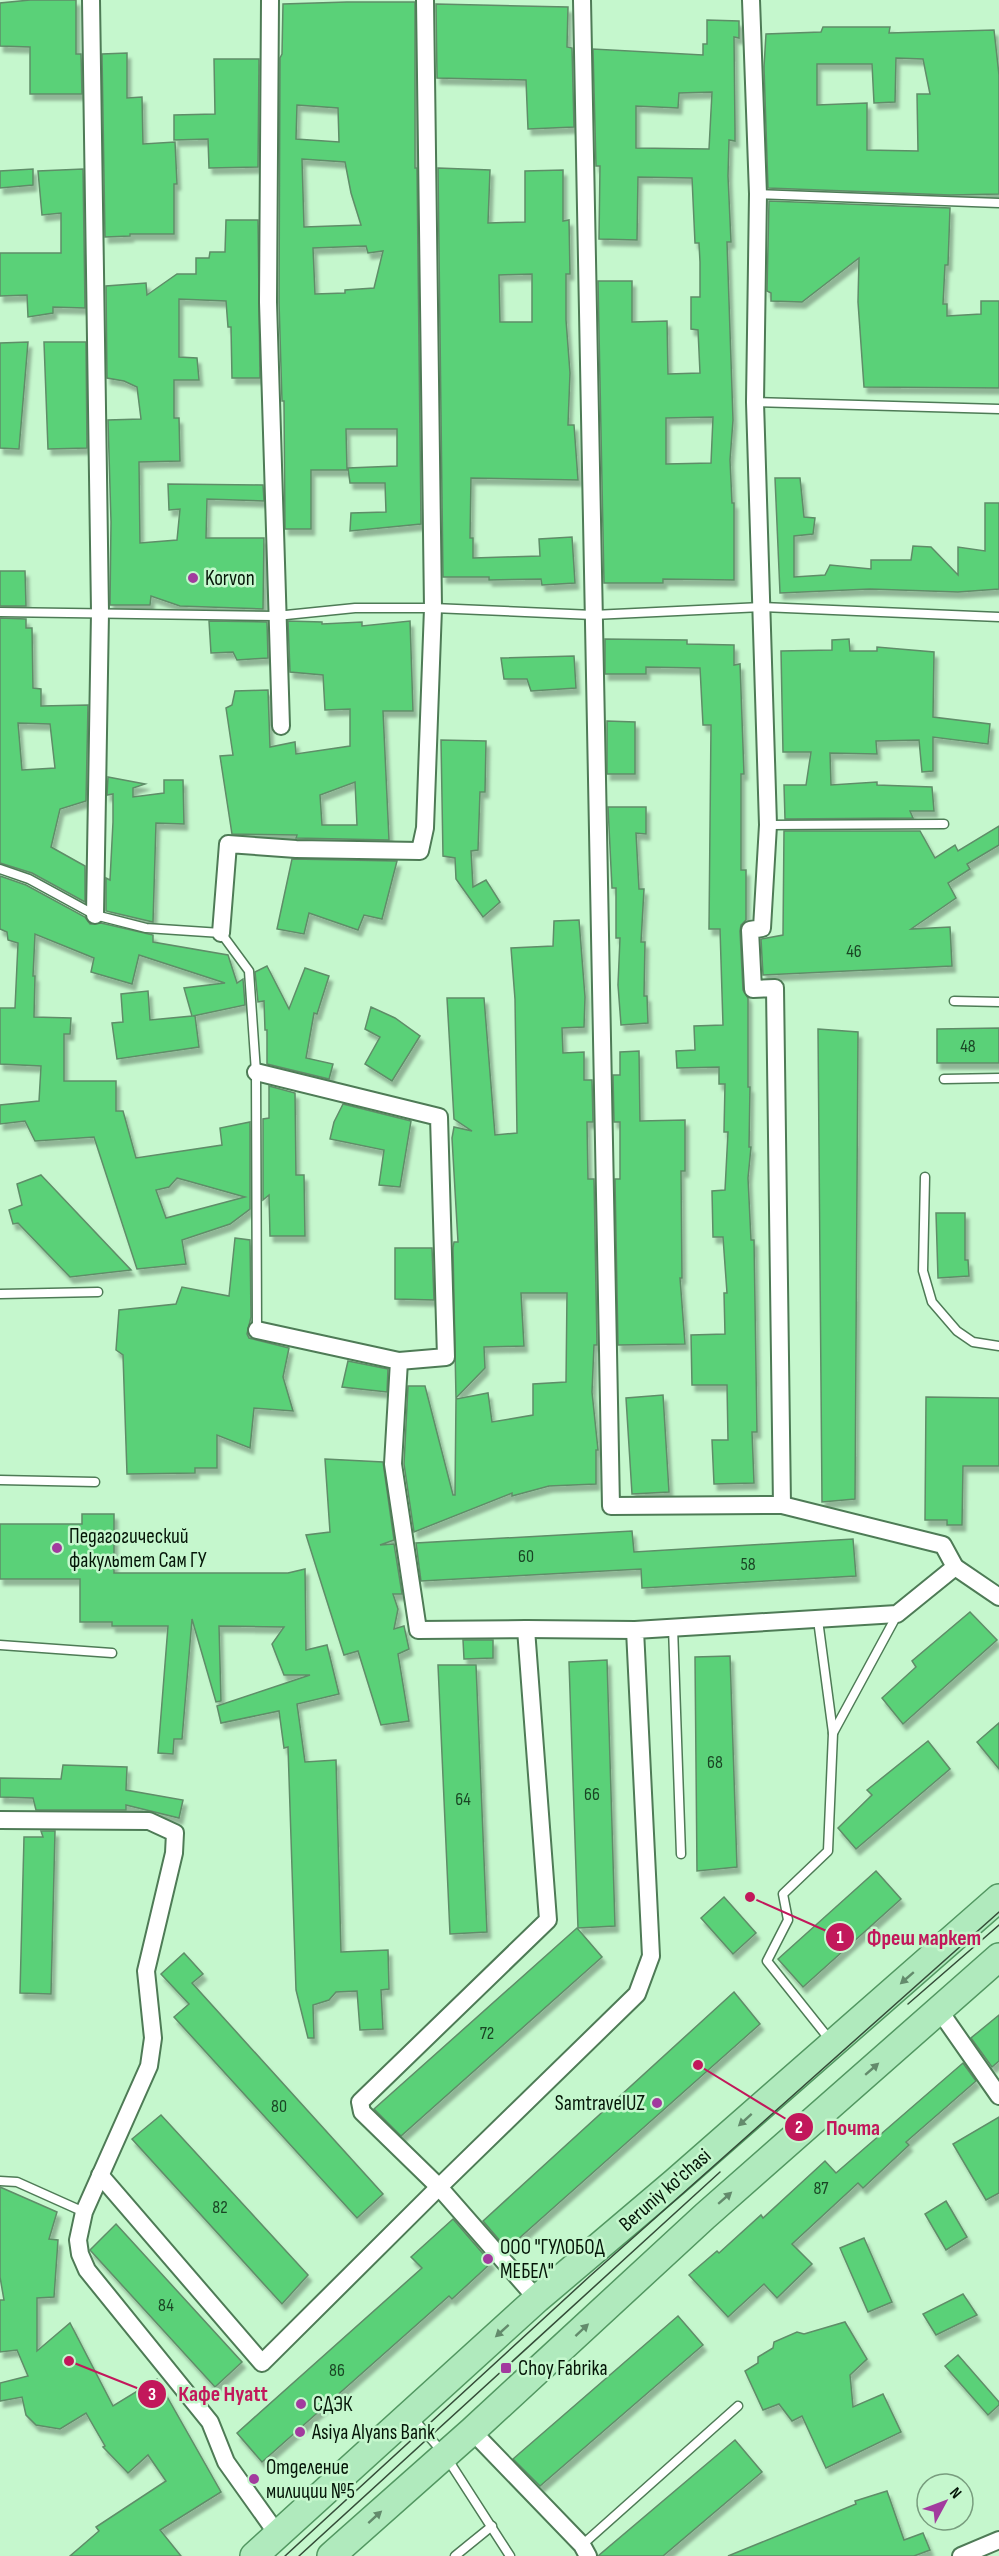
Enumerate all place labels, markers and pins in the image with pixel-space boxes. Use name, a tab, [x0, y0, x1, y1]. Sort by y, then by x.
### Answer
place label: Korvon	[205, 566, 255, 591]
marker: Korvon	[186, 571, 200, 585]
place label: Педагогический факультет Сам ГУ	[69, 1524, 207, 1573]
marker: Педагогический факультет Сам ГУ	[50, 1541, 64, 1555]
callout: Фреш маркет	[825, 1917, 994, 1957]
place label: SamtravelUZ	[555, 2091, 645, 2116]
marker: SamtravelUZ	[650, 2096, 664, 2110]
callout: Почта	[784, 2107, 892, 2147]
place label: ООО "ГУЛОБОД МЕБЕЛ"	[500, 2235, 605, 2284]
marker: ООО "ГУЛОБОД МЕБЕЛ"	[481, 2252, 495, 2266]
place label: Choy Fabrika	[518, 2356, 608, 2381]
marker: Choy Fabrika	[499, 2361, 513, 2375]
callout: Кафе Hyatt	[137, 2374, 280, 2414]
place label: СДЭК	[313, 2392, 353, 2417]
marker: СДЭК	[294, 2397, 308, 2411]
place label: Asiya Alyans Bank	[311, 2420, 435, 2445]
marker: Asiya Alyans Bank	[293, 2425, 307, 2439]
place label: Отделение милиции №5	[266, 2455, 355, 2504]
marker: Отделение милиции №5	[247, 2472, 261, 2486]

